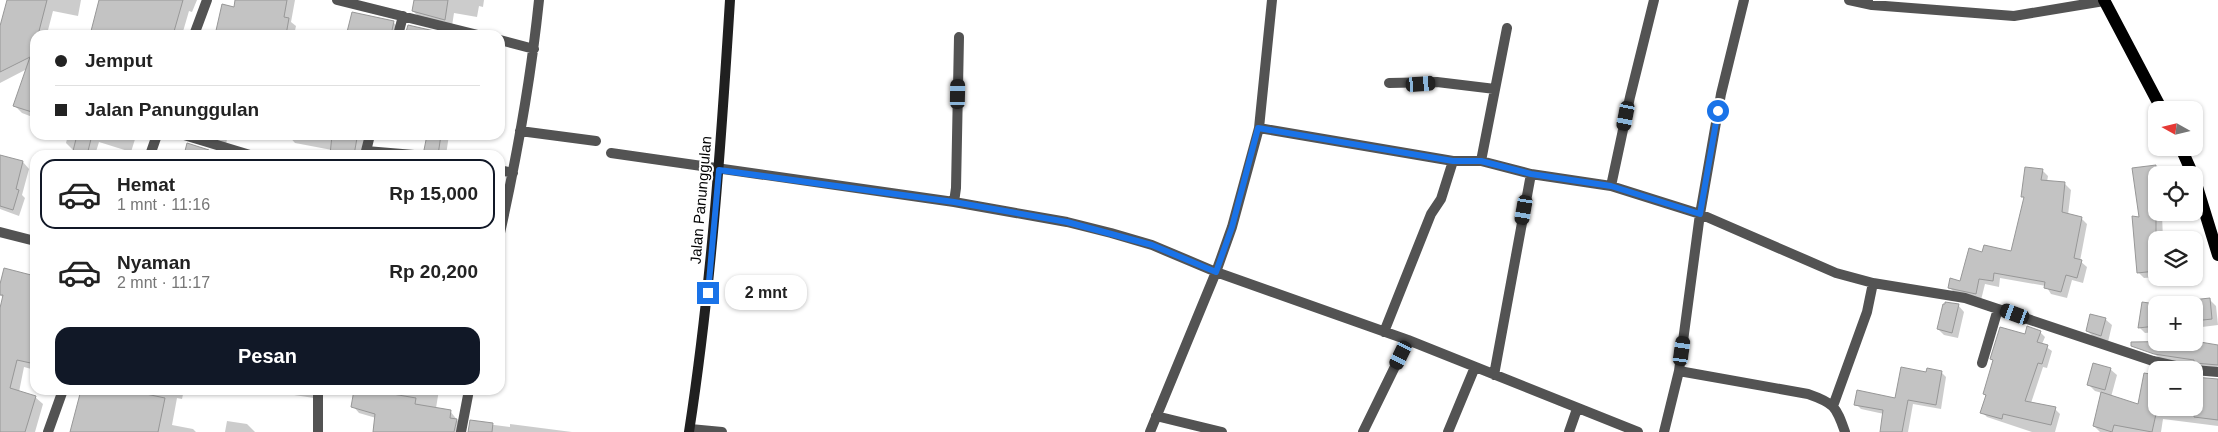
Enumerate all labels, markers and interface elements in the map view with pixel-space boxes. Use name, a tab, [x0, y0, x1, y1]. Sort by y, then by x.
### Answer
text: Jemput	[85, 50, 153, 71]
car	[1405, 75, 1436, 93]
car	[950, 79, 965, 109]
text: Jalan Panunggulan	[85, 99, 259, 120]
car	[1615, 100, 1636, 132]
route start	[1707, 100, 1729, 122]
north arrow	[2148, 101, 2202, 156]
map controls	[2148, 101, 2203, 416]
street label: Jalan Panunggulan	[686, 135, 715, 265]
button: locate	[2148, 166, 2203, 221]
icon: car	[57, 172, 102, 217]
text: Hemat	[117, 174, 175, 195]
text: Rp 15,000	[389, 183, 478, 204]
car	[1514, 194, 1533, 226]
text: 1 mnt · 11:16	[117, 196, 210, 213]
button: layers	[2148, 231, 2203, 286]
icon: car	[57, 250, 102, 295]
text: Nyaman	[117, 252, 191, 273]
text: Rp 20,200	[389, 261, 478, 282]
text: 2 mnt · 11:17	[117, 274, 210, 291]
callout: 2 mnt	[726, 276, 808, 310]
route end	[697, 282, 719, 304]
text: 2 mnt	[745, 284, 787, 301]
button: +	[2148, 296, 2203, 351]
car	[1998, 302, 2031, 326]
button: Pesan	[55, 327, 480, 385]
car	[1672, 335, 1691, 367]
car	[1387, 338, 1414, 372]
button: −	[2148, 361, 2203, 416]

